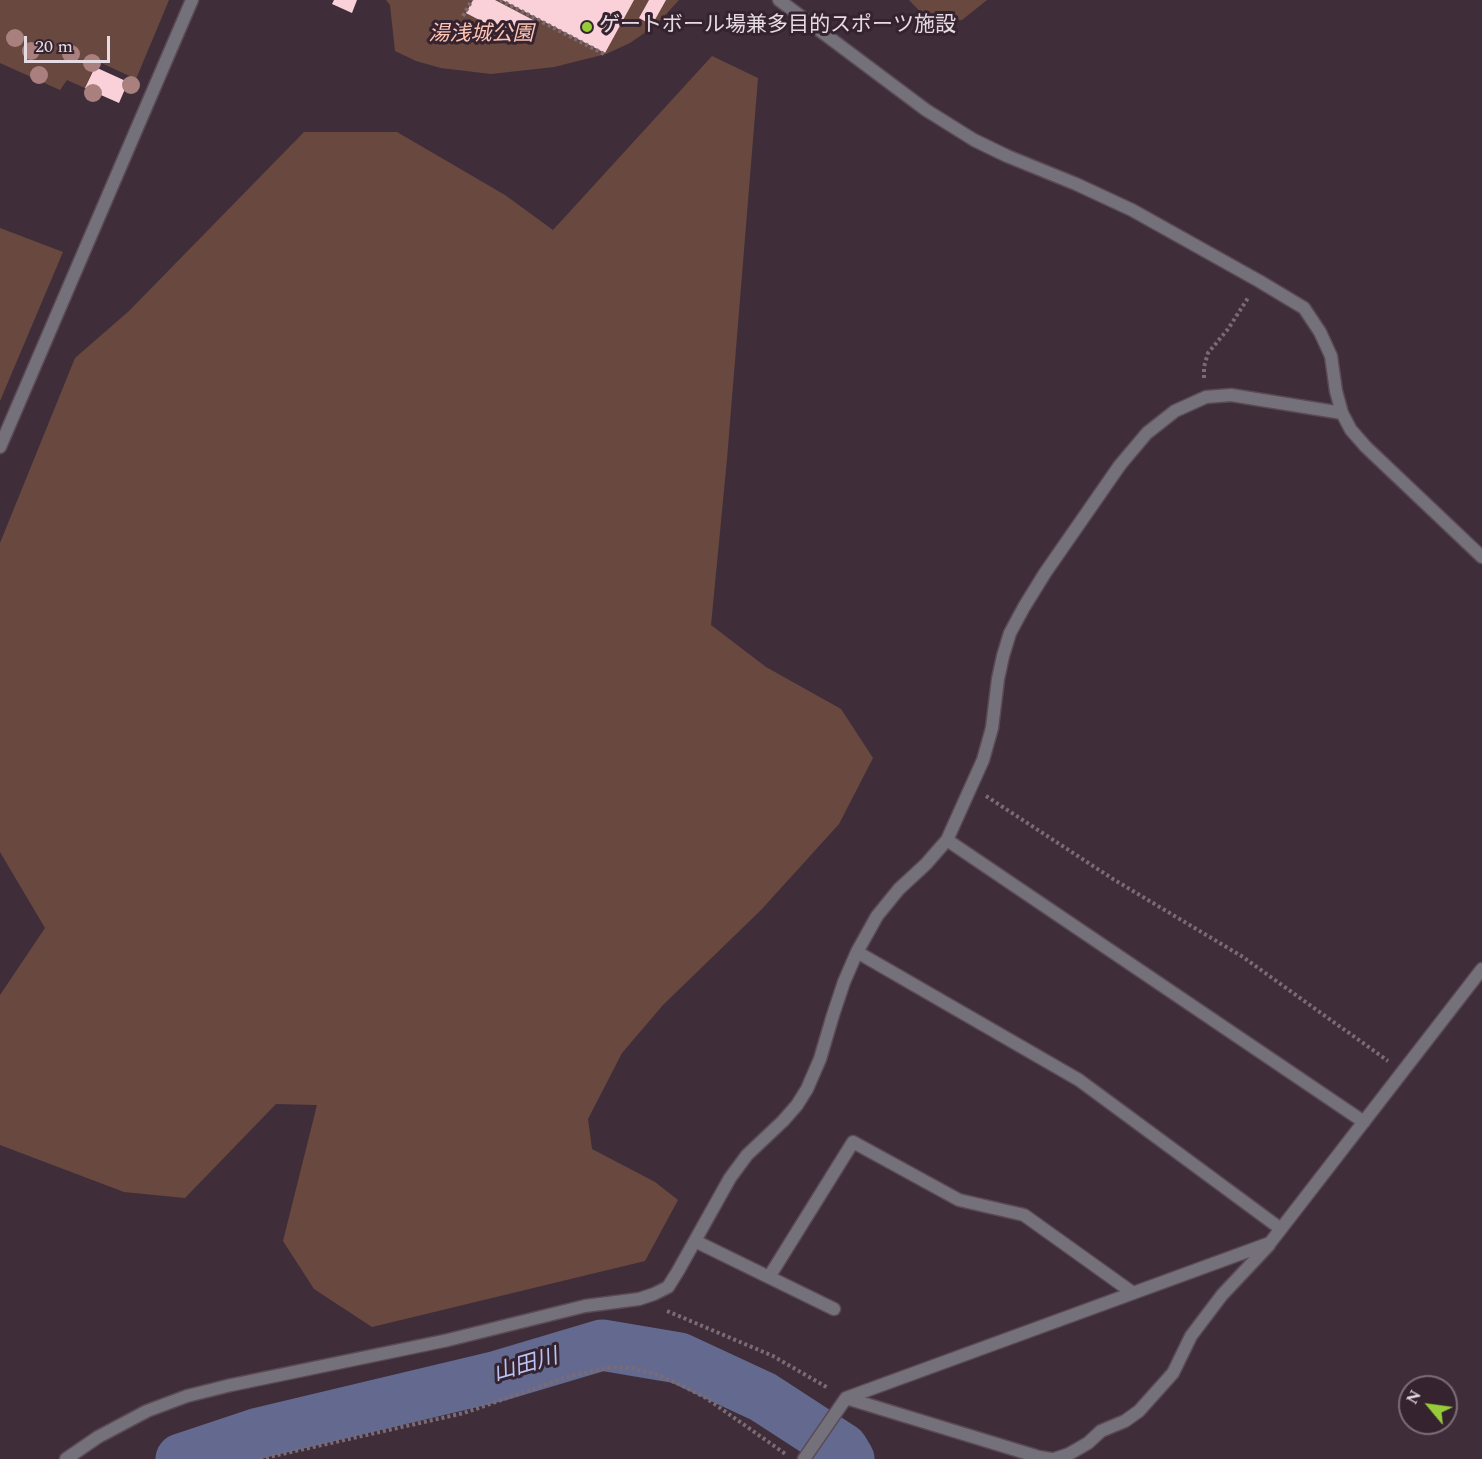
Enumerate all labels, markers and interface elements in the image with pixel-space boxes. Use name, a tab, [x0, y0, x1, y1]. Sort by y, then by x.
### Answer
place label: ゲートボール場兼多目的スポーツ施設	[599, 14, 956, 40]
marker: ゲートボール場兼多目的スポーツ施設	[580, 20, 594, 34]
park label: 湯浅城公園	[429, 23, 533, 49]
scale bar	[27, 24, 112, 62]
text: 20 m	[35, 33, 73, 60]
water label: 山田川	[491, 1345, 561, 1389]
north arrow	[1398, 1375, 1458, 1435]
text: N	[1400, 1386, 1428, 1409]

